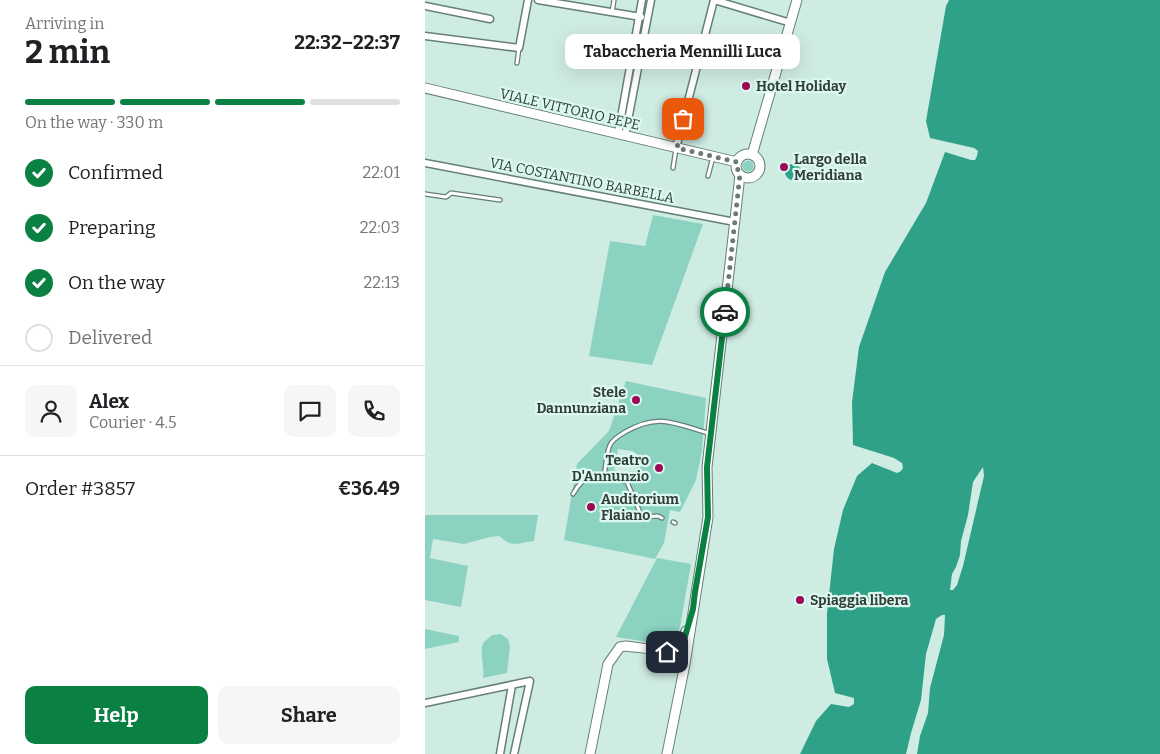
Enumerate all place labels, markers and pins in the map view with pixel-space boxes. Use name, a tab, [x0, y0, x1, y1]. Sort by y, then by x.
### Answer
callout: Tabaccheria Mennilli Luca	[565, 34, 801, 69]
place label: Hotel Holiday	[756, 78, 846, 95]
marker: Hotel Holiday	[740, 80, 752, 92]
pin	[662, 98, 704, 140]
place label: Largo della Meridiana	[794, 151, 867, 184]
marker: Largo della Meridiana	[778, 161, 790, 173]
place label: Stele Dannunziana	[536, 384, 626, 417]
marker: Stele Dannunziana	[630, 394, 642, 406]
place label: Teatro D'Annunzio	[572, 452, 649, 485]
marker: Teatro D'Annunzio	[653, 462, 665, 474]
place label: Auditorium Flaiano	[601, 491, 680, 524]
marker: Auditorium Flaiano	[585, 501, 597, 513]
place label: Spiaggia libera	[810, 592, 909, 609]
marker: Spiaggia libera	[794, 594, 806, 606]
pin	[646, 631, 688, 673]

